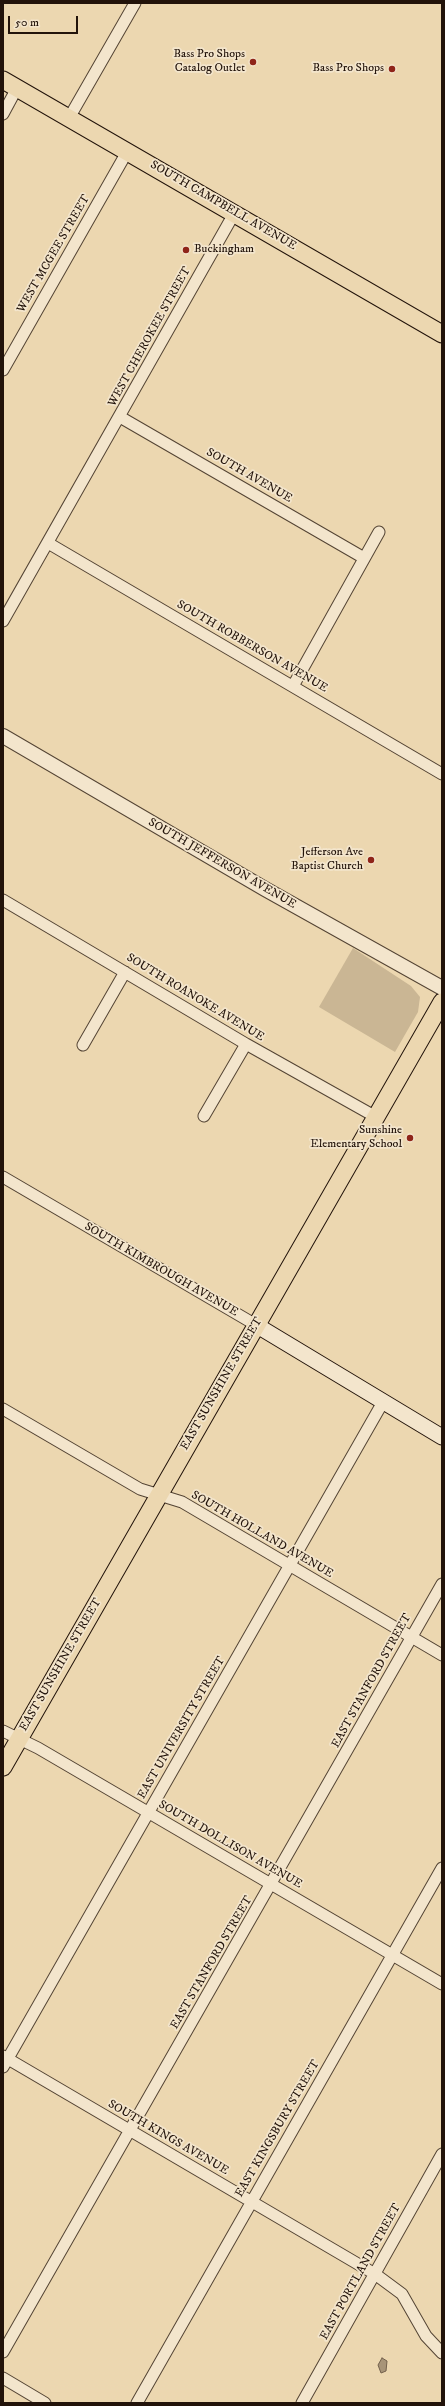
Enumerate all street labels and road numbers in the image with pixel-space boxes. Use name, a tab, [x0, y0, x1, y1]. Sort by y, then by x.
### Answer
street label: SOUTH CAMPBELL AVENUE	[147, 158, 299, 254]
street label: WEST MCGEE STREET	[14, 193, 94, 315]
street label: WEST CHEROKEE STREET	[105, 265, 195, 409]
street label: SOUTH AVENUE	[203, 446, 295, 506]
street label: SOUTH ROBBERSON AVENUE	[174, 598, 330, 696]
street label: SOUTH JEFFERSON AVENUE	[145, 816, 299, 912]
street label: SOUTH ROANOKE AVENUE	[123, 951, 267, 1045]
street label: SOUTH KIMBROUGH AVENUE	[82, 1220, 240, 1320]
street label: EAST SUNSHINE STREET	[178, 1315, 266, 1453]
street label: SOUTH HOLLAND AVENUE	[188, 1488, 336, 1582]
street label: EAST SUNSHINE STREET	[17, 1596, 105, 1734]
street label: EAST STANFORD STREET	[329, 1611, 415, 1751]
street label: EAST UNIVERSITY STREET	[135, 1654, 229, 1802]
street label: SOUTH DOLLISON AVENUE	[156, 1798, 304, 1892]
street label: EAST STANFORD STREET	[168, 1894, 256, 2032]
street label: EAST KINGSBURY STREET	[233, 2058, 323, 2200]
street label: SOUTH KINGS AVENUE	[105, 2097, 231, 2179]
street label: EAST PORTLAND STREET	[317, 2201, 405, 2343]

